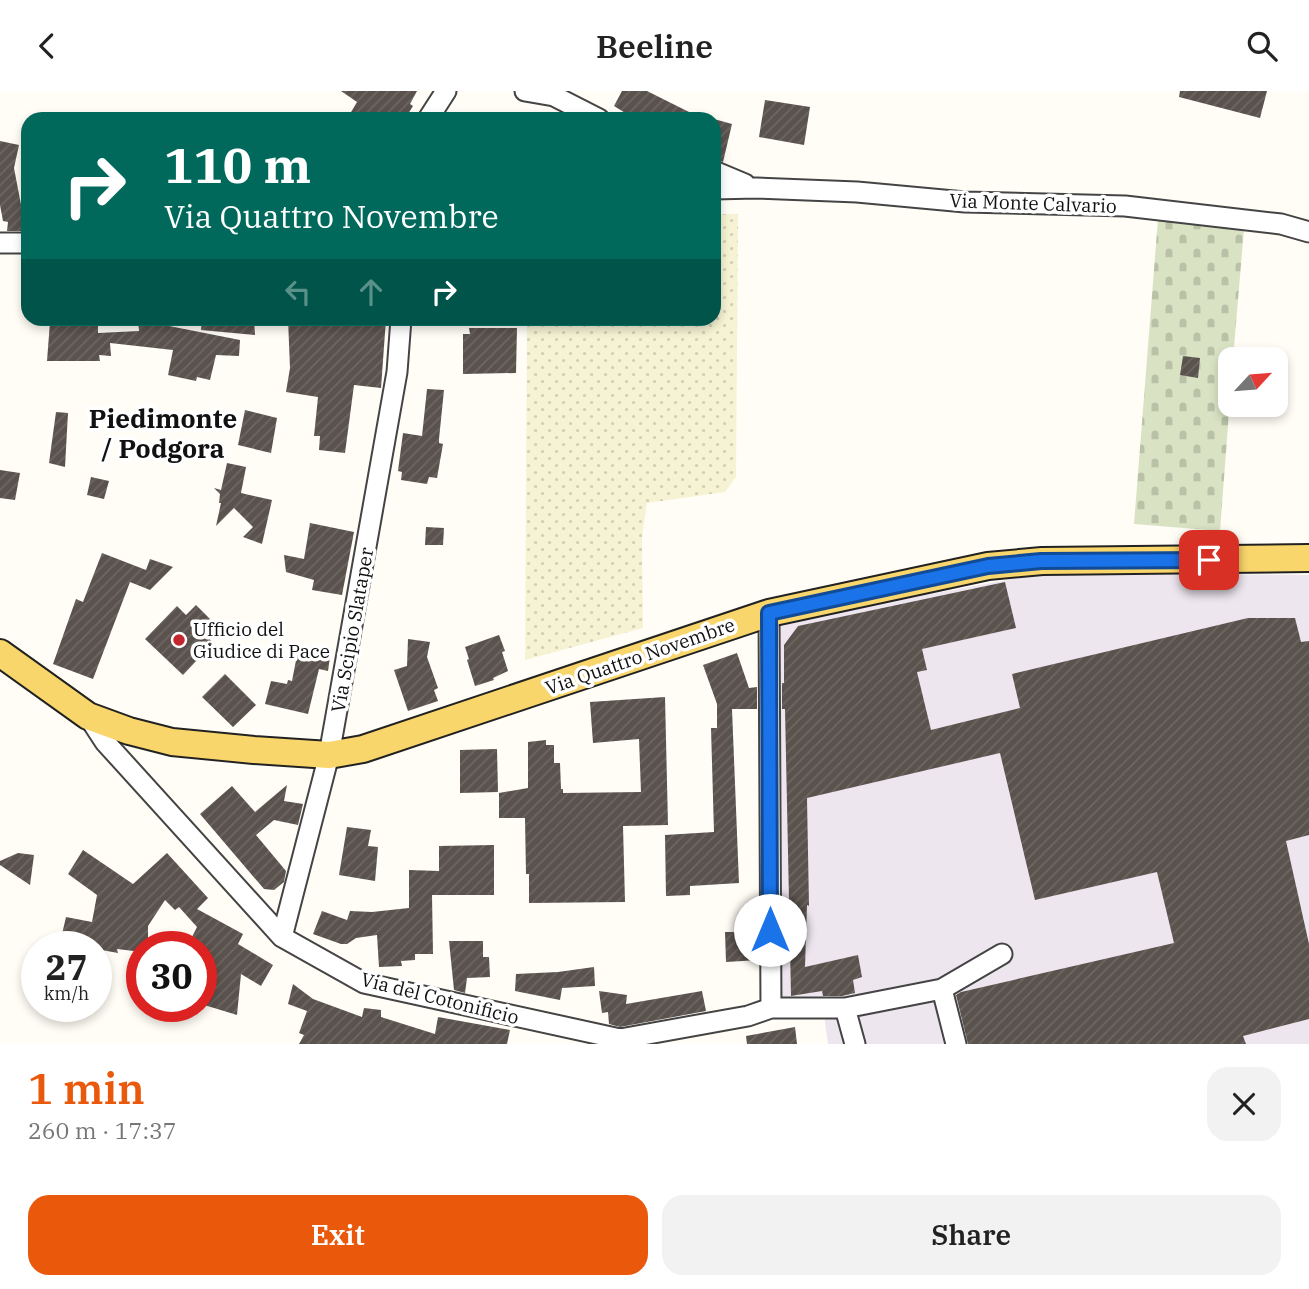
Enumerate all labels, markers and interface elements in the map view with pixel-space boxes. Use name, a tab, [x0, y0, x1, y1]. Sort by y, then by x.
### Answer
text: Beeline	[596, 25, 713, 67]
icon: back	[28, 27, 66, 65]
icon: search	[1243, 27, 1281, 65]
text: 110 m	[164, 133, 311, 196]
icon: right	[49, 140, 140, 231]
street label: Via Monte Calvario	[949, 188, 1117, 218]
text: Via Quattro Novembre	[164, 195, 499, 237]
icon: left	[279, 273, 317, 311]
icon: ahead	[352, 273, 390, 311]
icon: right	[425, 273, 463, 311]
north arrow	[1218, 347, 1288, 417]
map controls	[1218, 347, 1288, 417]
district label: Piedimonte / Podgora	[89, 401, 237, 465]
pin	[1179, 530, 1239, 590]
icon: arrive	[1190, 541, 1228, 579]
street label: Via Scipio Slataper	[326, 545, 378, 714]
street label: Via Quattro Novembre	[542, 612, 738, 700]
place label: Ufficio del Giudice di Pace	[193, 617, 330, 663]
marker: Ufficio del Giudice di Pace	[171, 632, 187, 648]
position arrow	[733, 893, 807, 967]
speed limit sign: 30	[126, 931, 217, 1022]
text: 27	[45, 944, 88, 990]
street label: Via del Cotonificio	[359, 967, 521, 1029]
text: km/h	[44, 982, 89, 1005]
text: 1 min	[28, 1061, 145, 1116]
button: close	[1207, 1067, 1281, 1141]
text: 260 m · 17:37	[28, 1115, 177, 1145]
button: Exit	[28, 1195, 648, 1275]
button: Share	[662, 1195, 1281, 1275]

